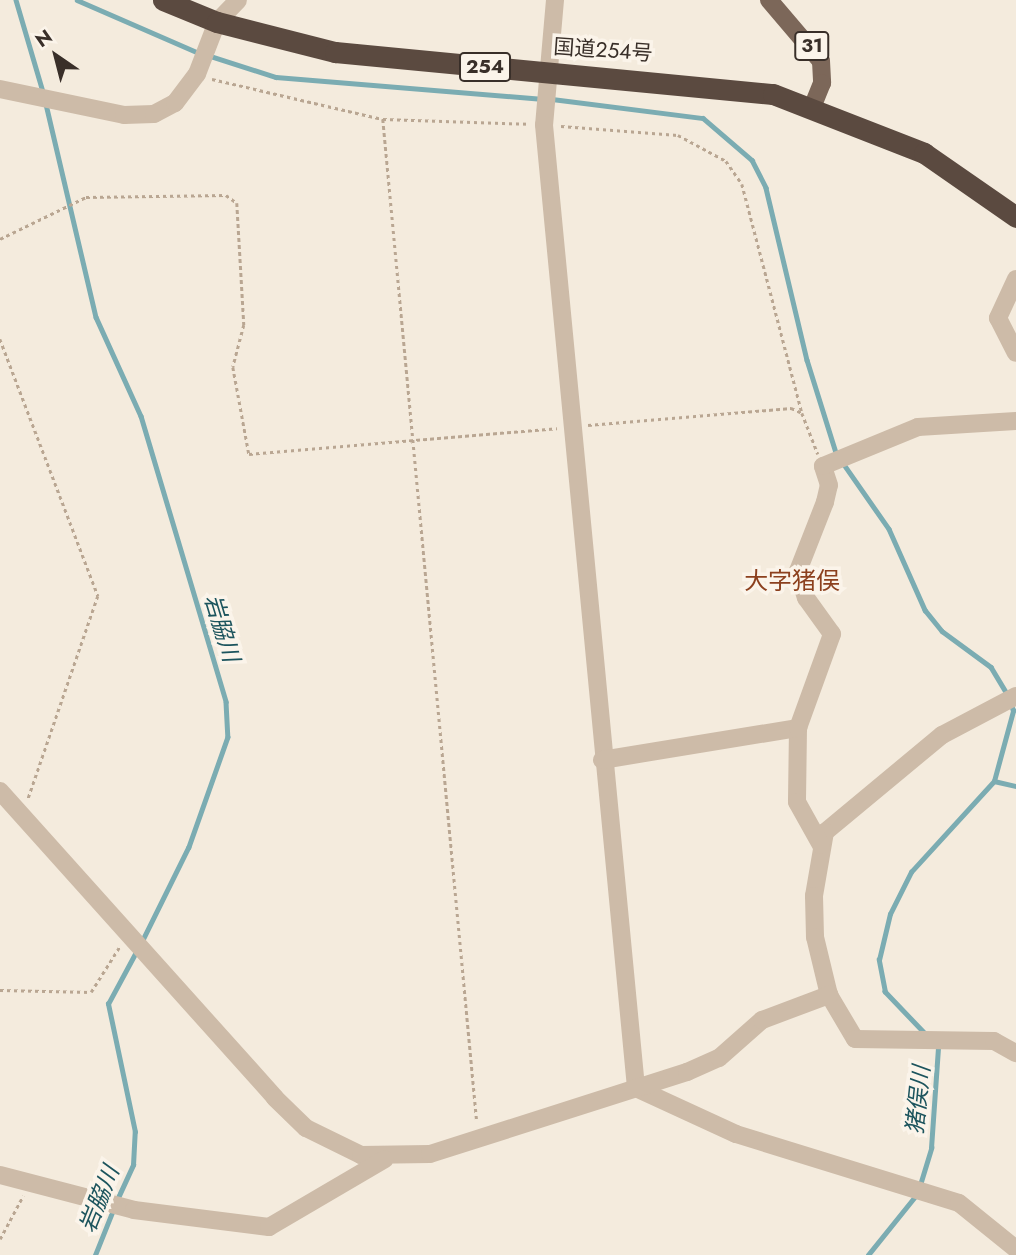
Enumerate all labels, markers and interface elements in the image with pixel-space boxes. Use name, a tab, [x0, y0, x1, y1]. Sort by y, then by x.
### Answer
north arrow	[21, 21, 91, 91]
text: N	[30, 23, 58, 54]
road number: 31	[793, 30, 831, 61]
street label: 国道254号	[553, 34, 653, 66]
road number: 254	[459, 52, 511, 82]
district label: 大字猪俣	[744, 567, 840, 595]
water label: 岩脇川	[199, 591, 245, 665]
water label: 猪俣川	[901, 1064, 935, 1136]
water label: 岩脇川	[73, 1162, 125, 1236]

